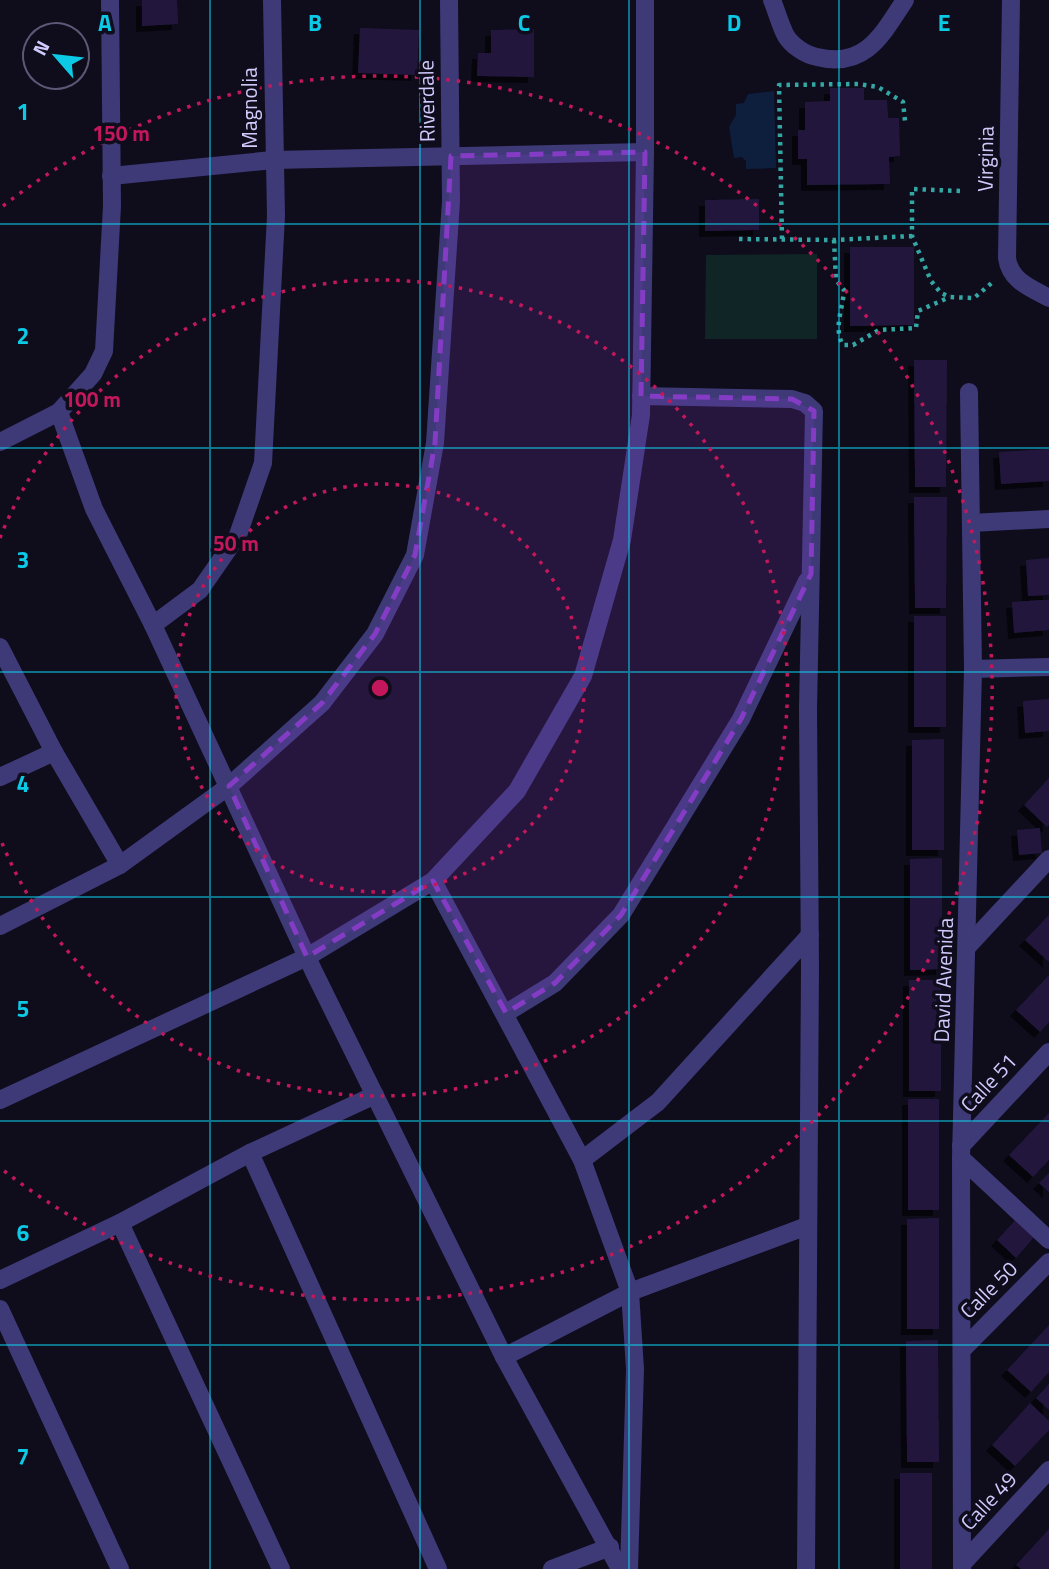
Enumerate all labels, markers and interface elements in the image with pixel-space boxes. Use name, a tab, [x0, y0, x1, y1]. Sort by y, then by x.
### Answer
text: A	[98, 5, 112, 40]
text: B	[308, 5, 322, 40]
text: C	[518, 5, 530, 40]
text: D	[727, 5, 741, 40]
text: E	[938, 5, 950, 40]
north arrow	[21, 21, 91, 91]
text: N	[25, 35, 56, 60]
street label: Riverdale	[409, 60, 443, 142]
street label: Magnolia	[233, 67, 265, 149]
text: 1	[17, 94, 29, 129]
text: 150 m	[92, 117, 150, 149]
street label: Virginia	[968, 125, 1002, 192]
text: 2	[17, 318, 29, 353]
text: 100 m	[63, 383, 121, 415]
text: 50 m	[213, 527, 259, 559]
text: 3	[17, 542, 29, 577]
centre of rings	[368, 676, 392, 700]
text: 4	[17, 766, 29, 801]
street label: David Avenida	[925, 917, 961, 1043]
text: 5	[17, 991, 29, 1026]
street label: Calle 51	[953, 1046, 1024, 1119]
text: 6	[17, 1215, 30, 1250]
street label: Calle 50	[952, 1253, 1024, 1325]
text: 7	[17, 1439, 29, 1474]
street label: Calle 49	[953, 1464, 1024, 1537]

